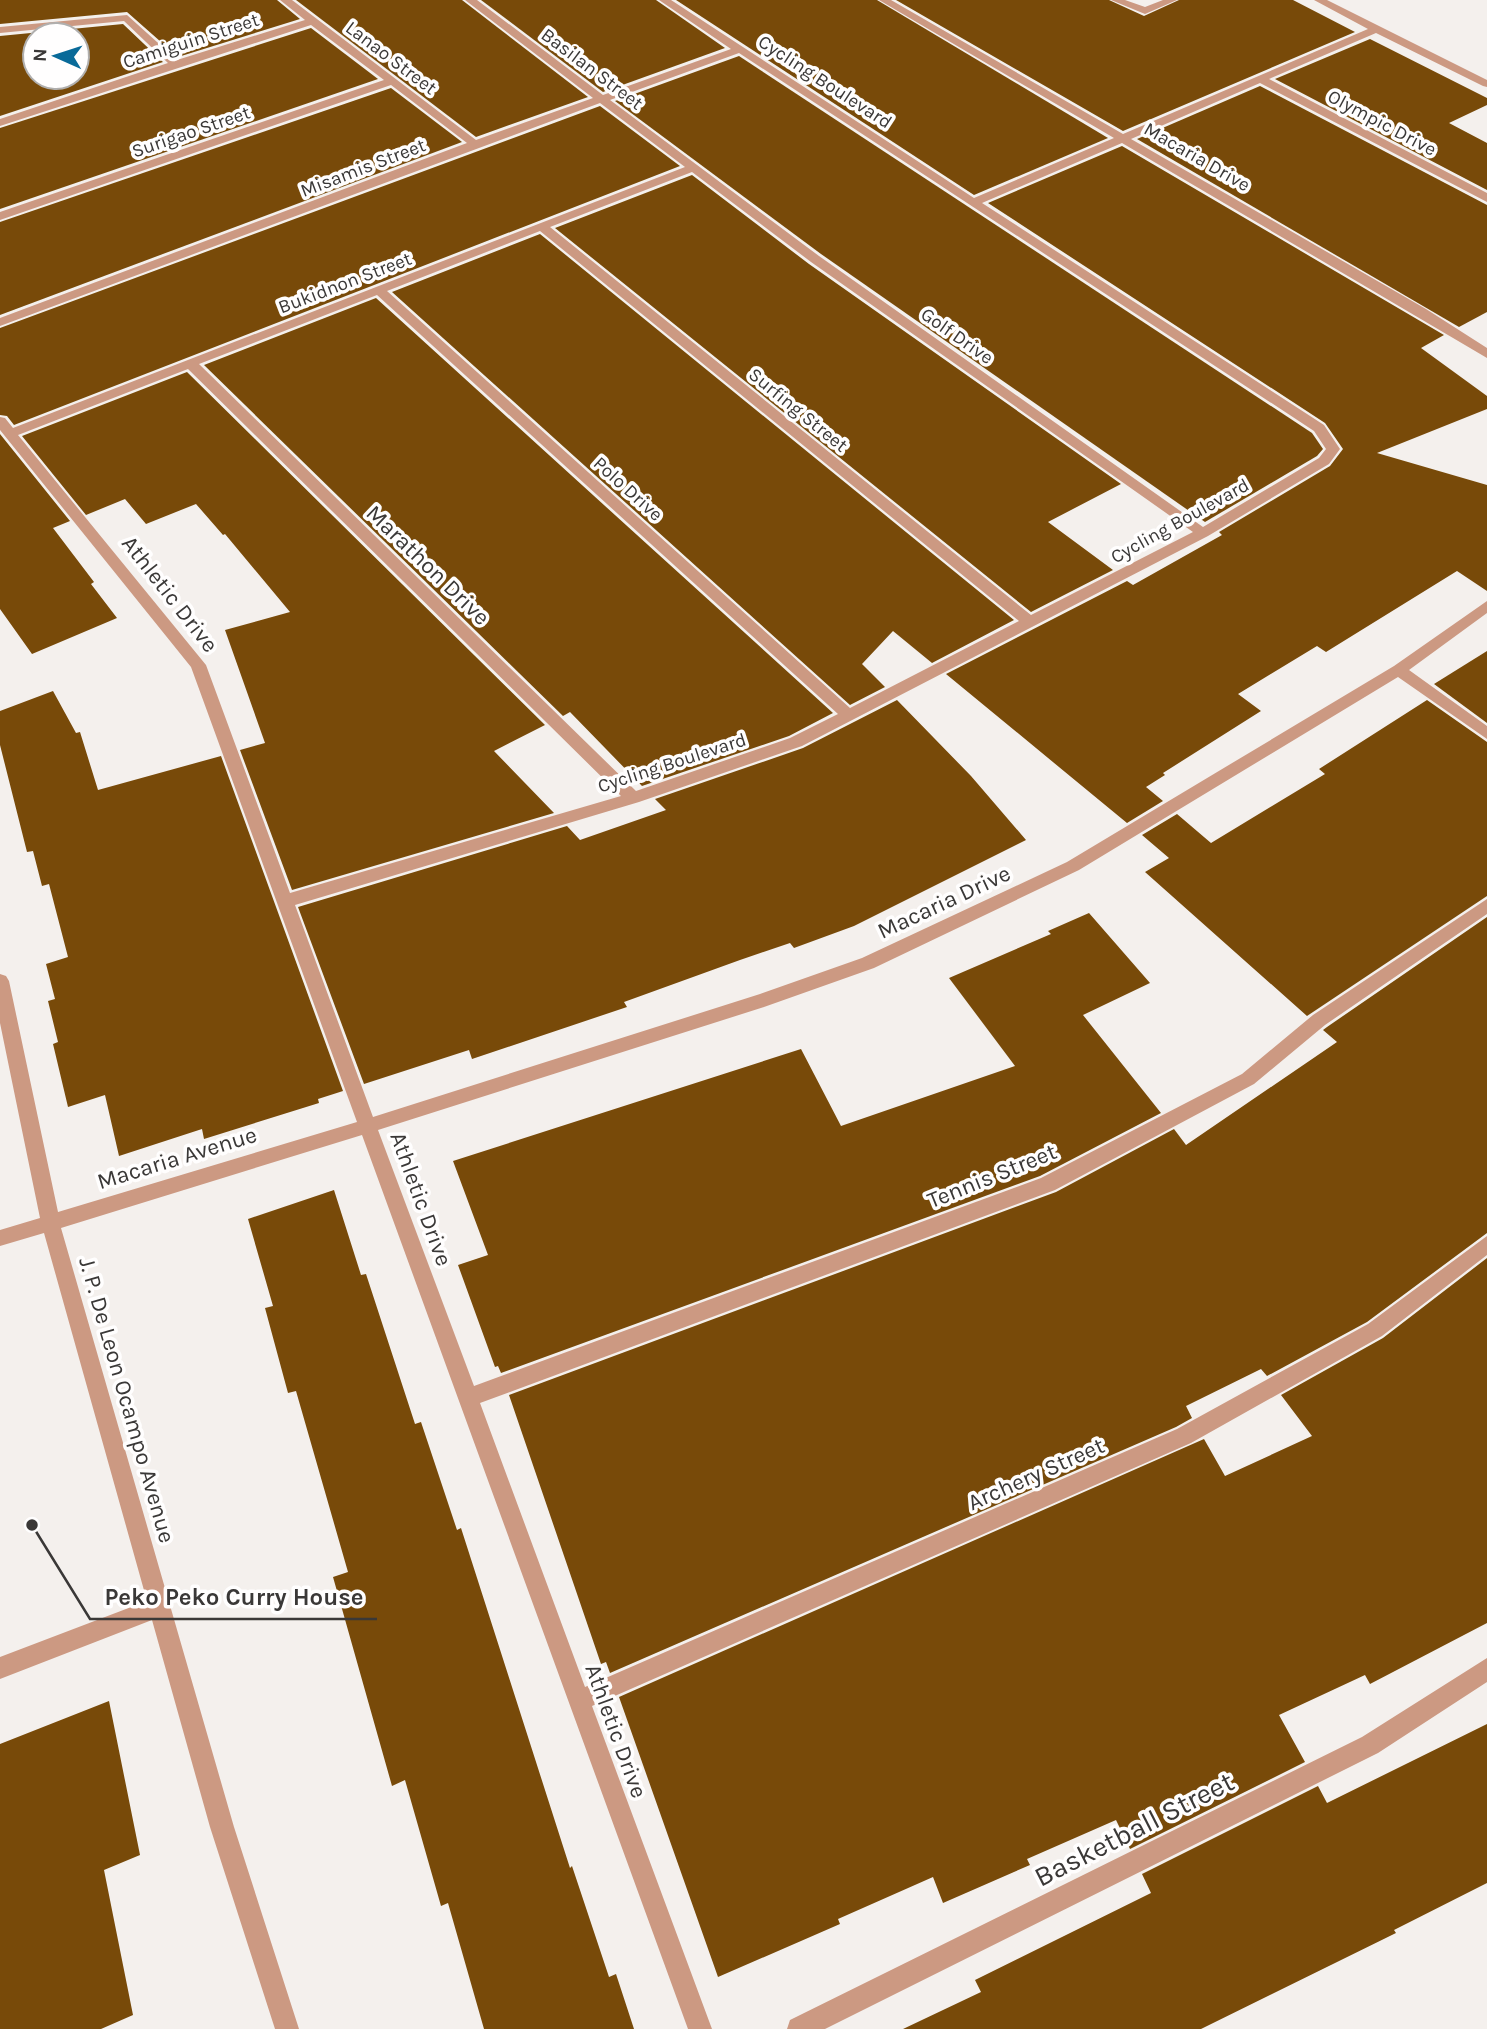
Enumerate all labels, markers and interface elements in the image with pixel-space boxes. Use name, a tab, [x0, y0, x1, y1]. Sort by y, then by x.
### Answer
street label: Camiguin Street	[120, 9, 262, 73]
street label: Lanao Street	[341, 17, 441, 99]
north arrow	[21, 21, 91, 91]
street label: Basilan Street	[537, 24, 647, 114]
street label: Cycling Boulevard	[754, 31, 896, 133]
text: N	[29, 48, 51, 63]
street label: Olympic Drive	[1324, 85, 1440, 161]
street label: Surigao Street	[129, 101, 253, 163]
street label: Macaria Drive	[1140, 118, 1254, 196]
street label: Misamis Street	[297, 134, 429, 202]
street label: Bukidnon Street	[275, 247, 415, 319]
street label: Golf Drive	[917, 303, 997, 369]
street label: Surfing Street	[744, 363, 852, 457]
street label: Polo Drive	[589, 452, 667, 526]
street label: Cycling Boulevard	[1107, 474, 1253, 568]
street label: Marathon Drive	[361, 499, 495, 631]
street label: Athletic Drive	[116, 530, 224, 658]
street label: Cycling Boulevard	[595, 729, 749, 797]
street label: Macaria Drive	[873, 859, 1015, 945]
street label: Macaria Avenue	[94, 1121, 260, 1195]
street label: Athletic Drive	[384, 1128, 458, 1270]
street label: Tennis Street	[923, 1138, 1061, 1214]
street label: J. P. De Leon Ocampo Avenue	[73, 1254, 181, 1546]
street label: Archery Street	[963, 1432, 1109, 1516]
callout: Peko Peko Curry House	[90, 1574, 377, 1619]
text: Peko Peko Curry House	[104, 1583, 364, 1611]
street label: Athletic Drive	[579, 1660, 653, 1802]
street label: Basketball Street	[1029, 1764, 1239, 1894]

